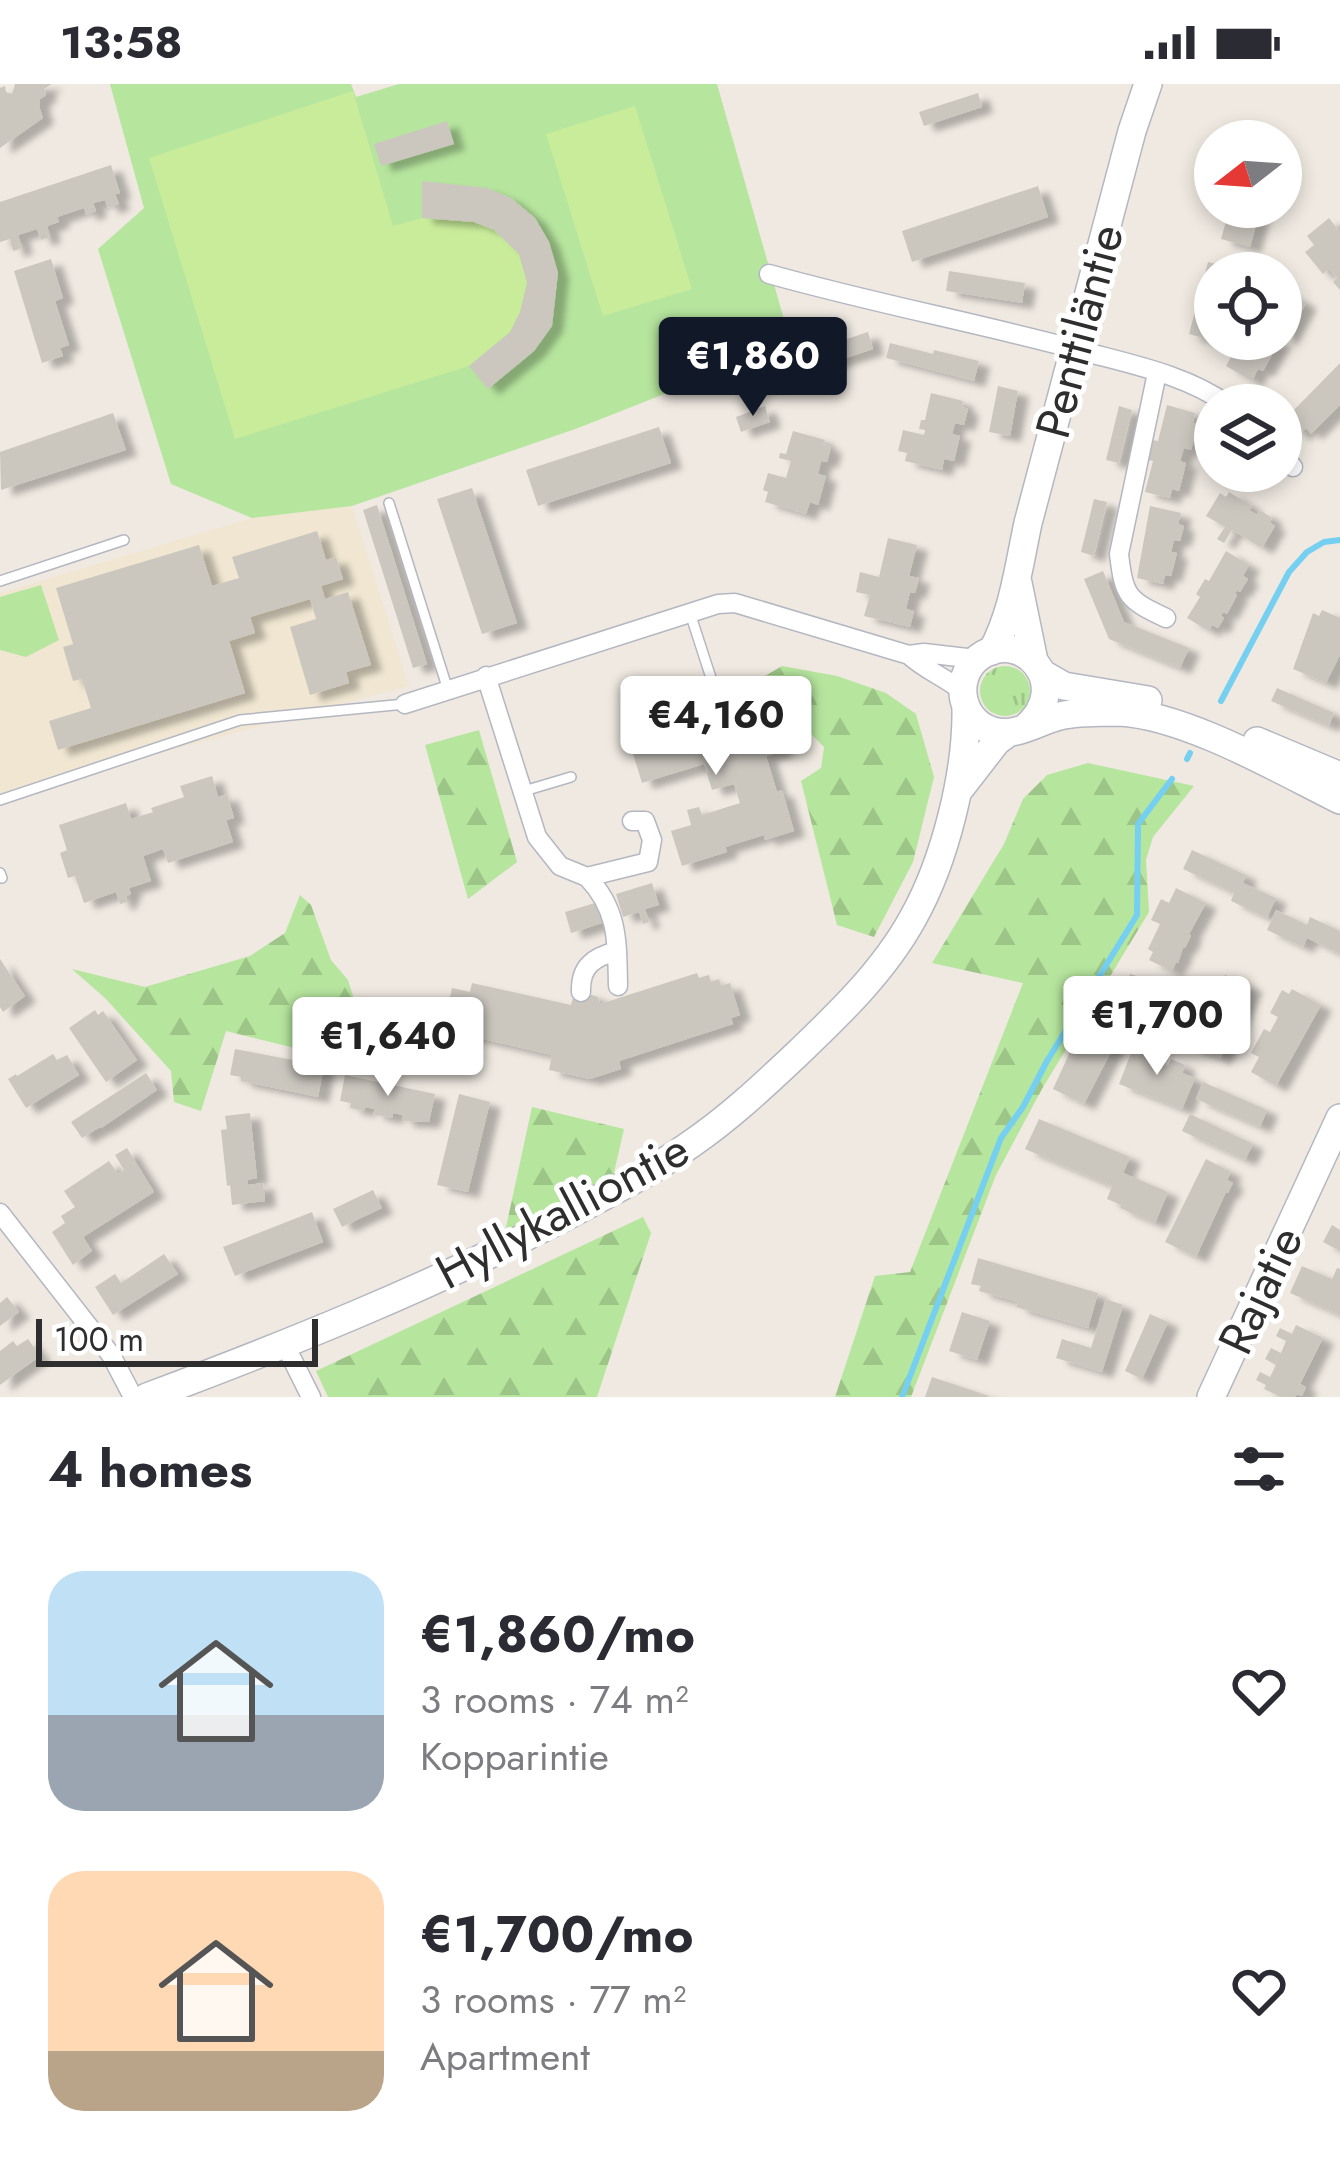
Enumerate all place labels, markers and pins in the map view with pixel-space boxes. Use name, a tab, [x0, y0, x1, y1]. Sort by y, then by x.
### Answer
pin: €1,860	[655, 317, 851, 419]
pin: €4,160	[618, 676, 814, 778]
pin: €1,700	[1059, 976, 1255, 1078]
pin: €1,640	[290, 997, 486, 1099]

